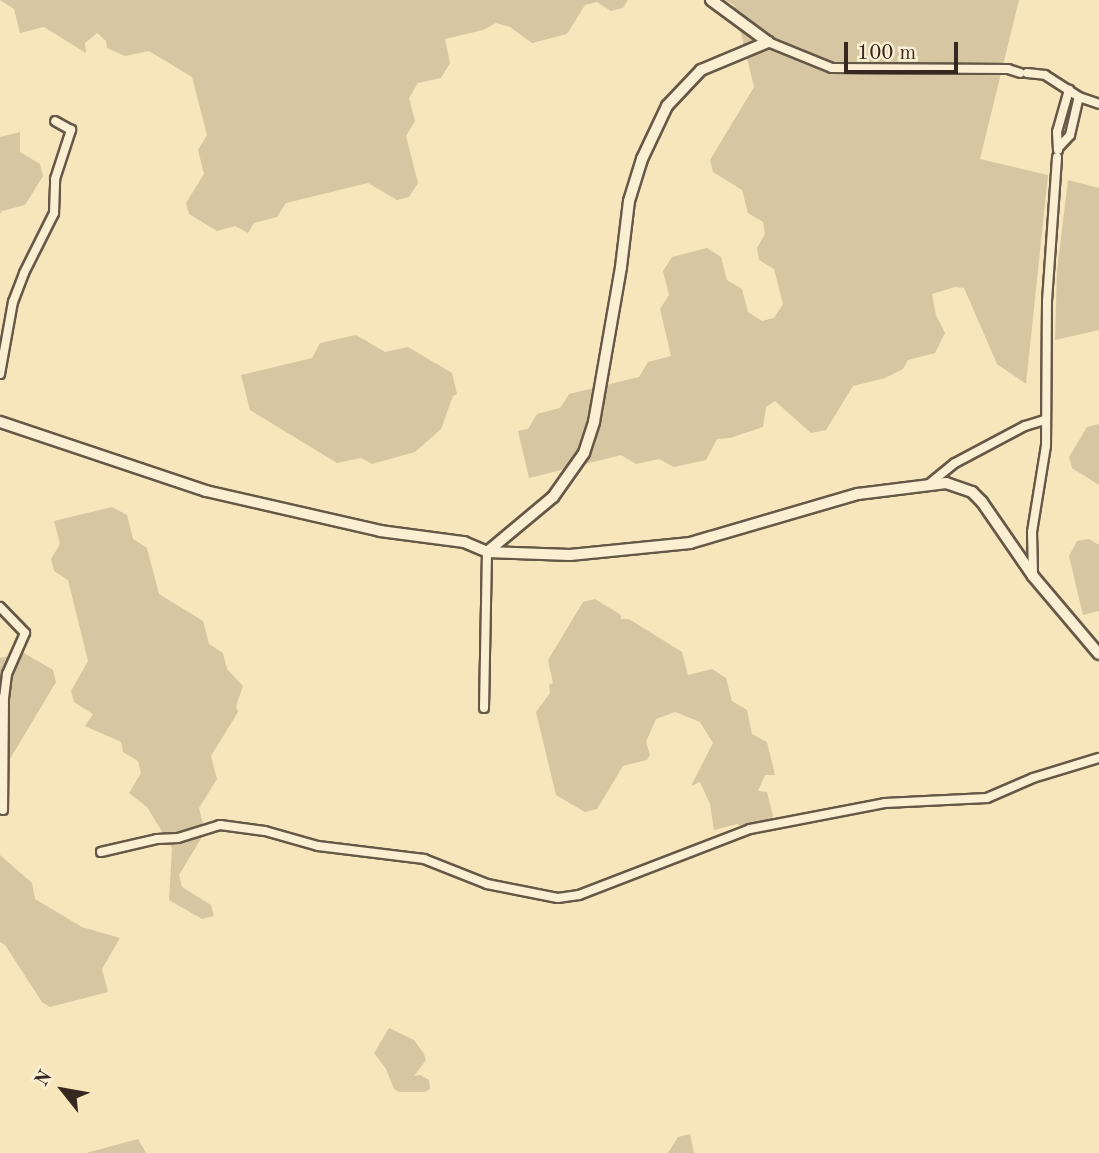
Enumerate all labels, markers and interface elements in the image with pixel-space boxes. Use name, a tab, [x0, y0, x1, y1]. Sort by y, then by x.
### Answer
scale bar	[847, 28, 961, 72]
text: 100 m	[857, 43, 916, 64]
north arrow	[28, 1055, 98, 1125]
text: N	[33, 1068, 56, 1090]

